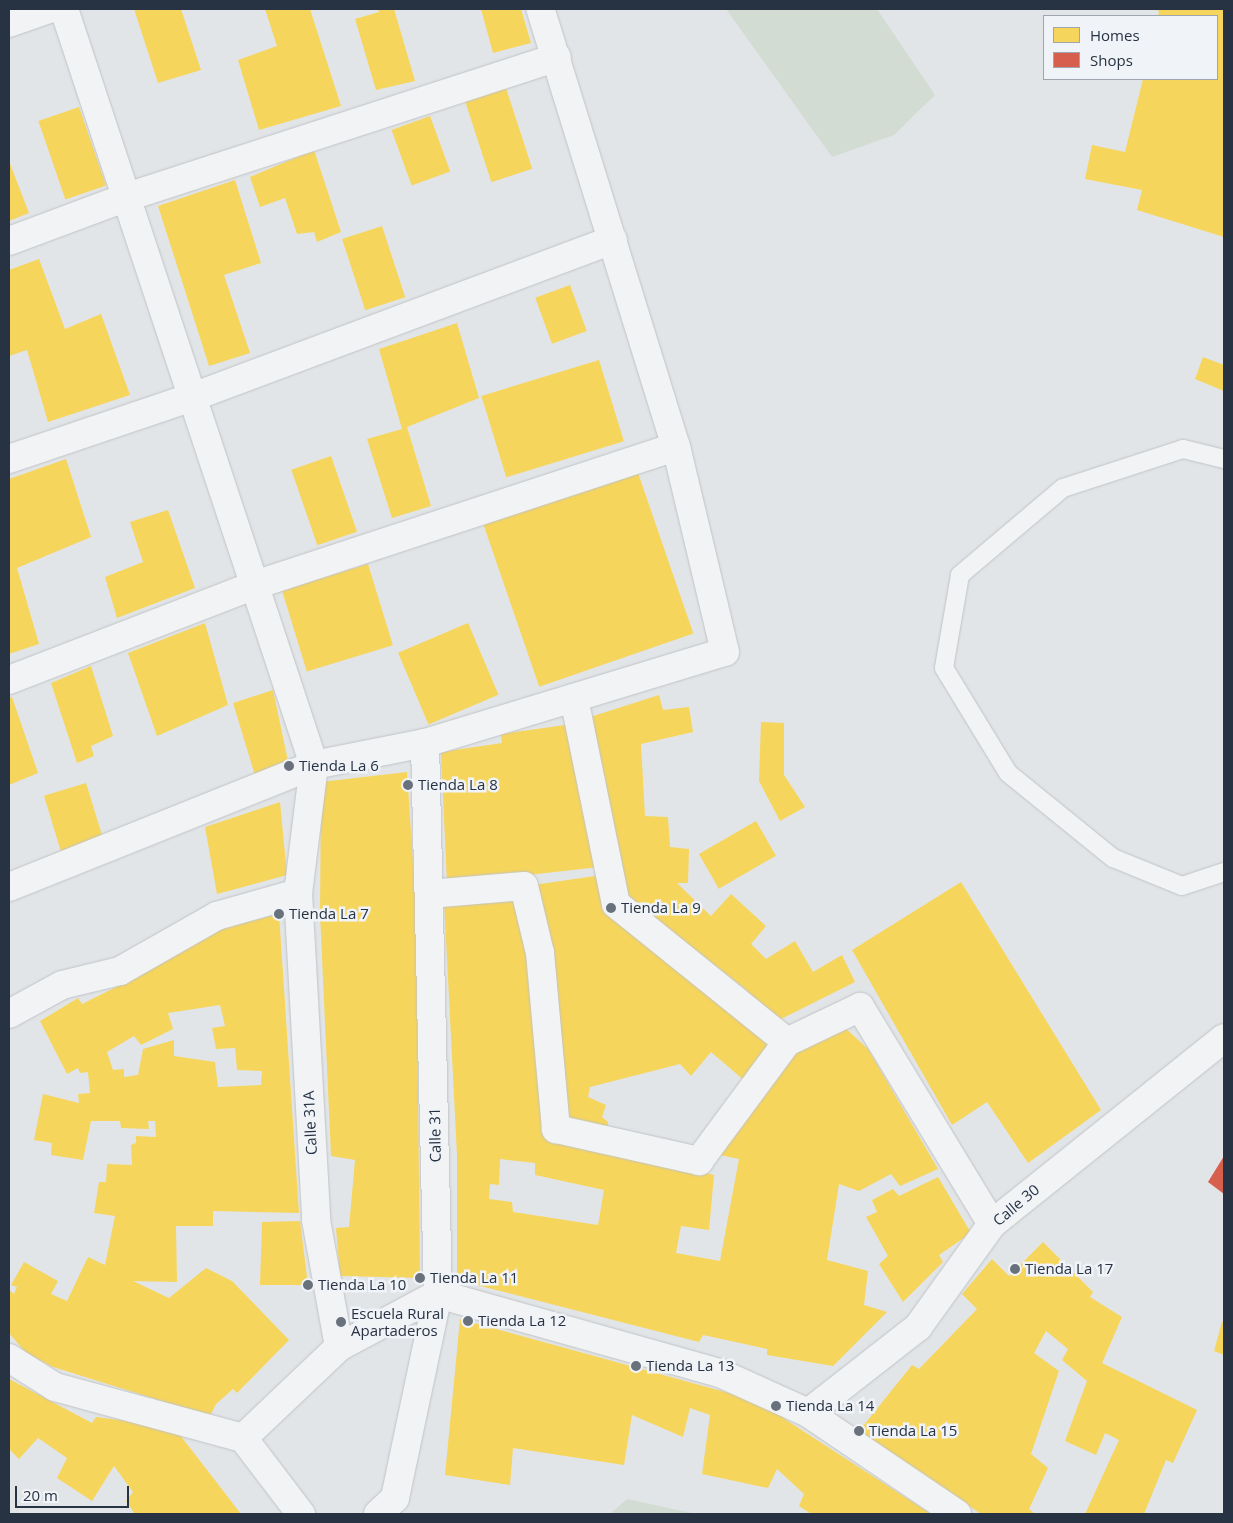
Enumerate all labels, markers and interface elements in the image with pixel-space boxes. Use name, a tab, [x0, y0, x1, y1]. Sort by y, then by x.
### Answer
legend	[1043, 15, 1218, 80]
text: Homes	[1090, 25, 1140, 45]
text: Shops	[1090, 50, 1133, 70]
place label: Tienda La 6	[299, 757, 379, 775]
marker: Tienda La 6	[283, 760, 295, 772]
place label: Tienda La 8	[418, 776, 498, 794]
marker: Tienda La 8	[402, 779, 414, 791]
place label: Tienda La 9	[621, 899, 701, 917]
marker: Tienda La 9	[605, 902, 617, 914]
place label: Tienda La 7	[289, 905, 369, 923]
marker: Tienda La 7	[273, 908, 285, 920]
street label: Calle 31A	[299, 1090, 321, 1156]
street label: Calle 31	[426, 1107, 444, 1163]
street label: Calle 30	[989, 1180, 1043, 1230]
place label: Tienda La 17	[1025, 1260, 1113, 1278]
marker: Tienda La 17	[1009, 1263, 1021, 1275]
place label: Tienda La 11	[430, 1269, 518, 1287]
marker: Tienda La 11	[414, 1272, 426, 1284]
place label: Tienda La 10	[318, 1276, 406, 1294]
marker: Tienda La 10	[302, 1279, 314, 1291]
place label: Escuela Rural Apartaderos	[351, 1304, 444, 1339]
place label: Tienda La 12	[478, 1312, 566, 1330]
marker: Tienda La 12	[462, 1315, 474, 1327]
marker: Escuela Rural Apartaderos	[335, 1316, 347, 1328]
place label: Tienda La 13	[646, 1357, 734, 1375]
marker: Tienda La 13	[630, 1360, 642, 1372]
place label: Tienda La 14	[786, 1397, 874, 1415]
marker: Tienda La 14	[770, 1400, 782, 1412]
place label: Tienda La 15	[869, 1422, 957, 1440]
marker: Tienda La 15	[853, 1425, 865, 1437]
scale bar	[18, 1476, 131, 1508]
text: 20 m	[23, 1485, 58, 1505]

